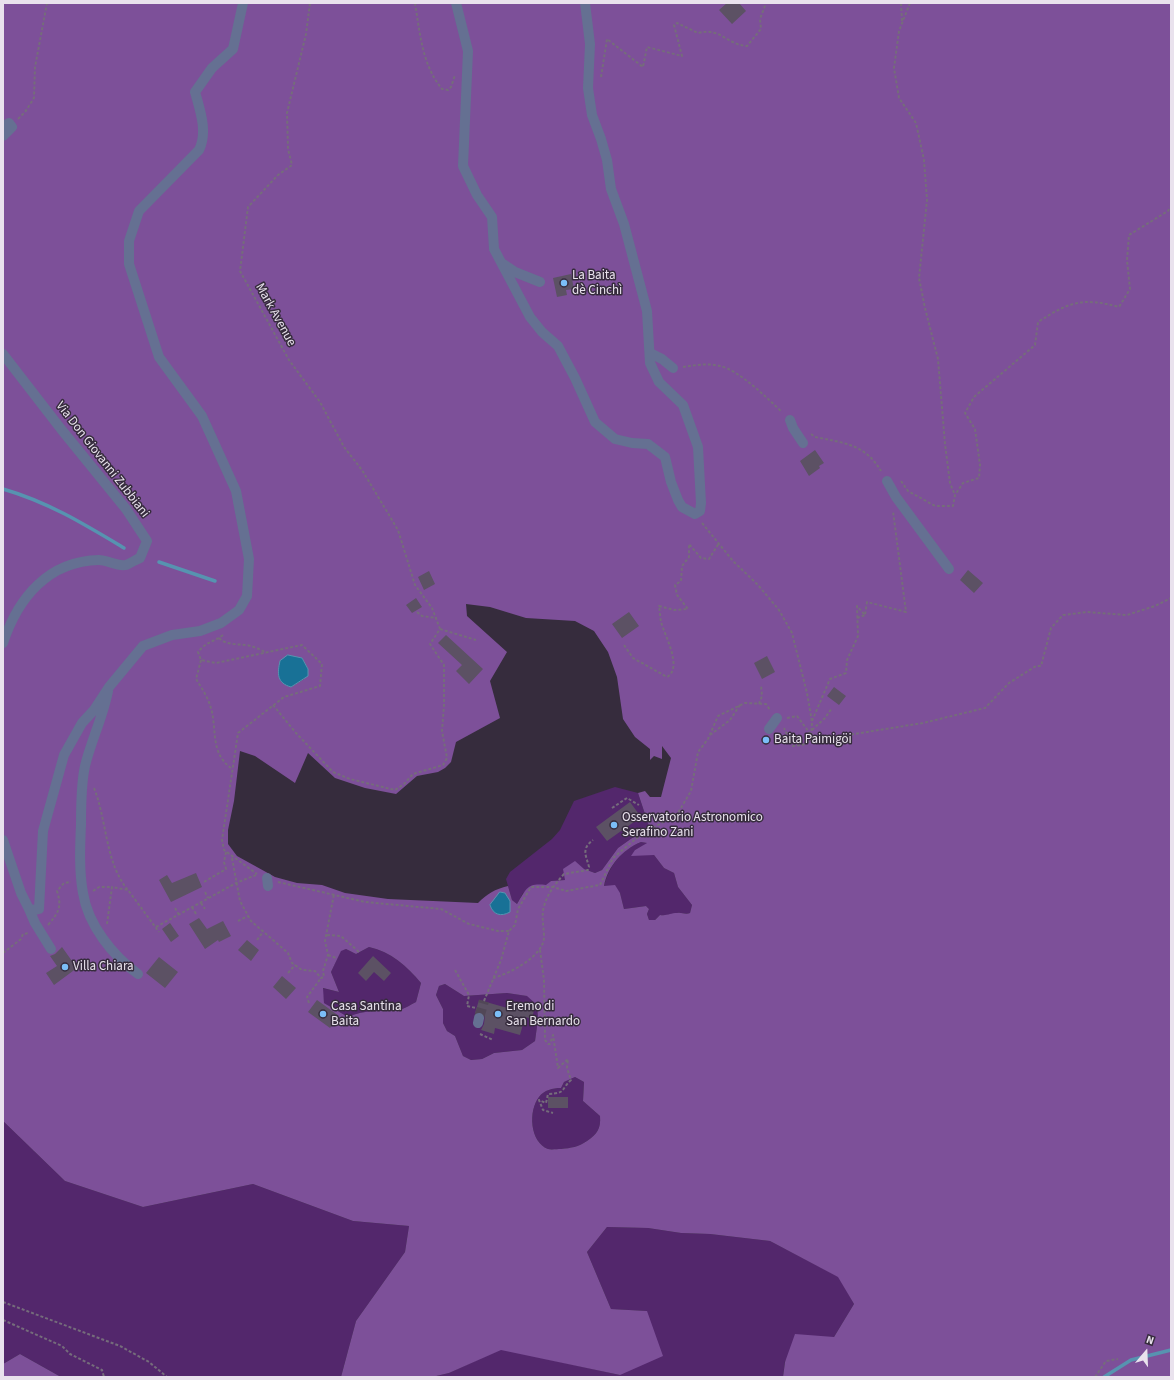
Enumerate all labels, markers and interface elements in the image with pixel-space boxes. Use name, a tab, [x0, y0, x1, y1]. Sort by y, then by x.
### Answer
place label: La Baita dè Cinchì	[572, 268, 622, 299]
marker: La Baita dè Cinchì	[559, 278, 569, 288]
street label: Mark Avenue	[251, 281, 299, 349]
street label: Via Don Giovanni Zubbiani	[52, 399, 152, 521]
place label: Baita Paimigöi	[774, 732, 852, 748]
marker: Baita Paimigöi	[761, 735, 771, 745]
place label: Osservatorio Astronomico Serafino Zani	[622, 810, 763, 841]
marker: Osservatorio Astronomico Serafino Zani	[609, 820, 619, 830]
place label: Villa Chiara	[73, 959, 134, 975]
marker: Villa Chiara	[60, 962, 70, 972]
place label: Casa Santina Baita	[331, 999, 401, 1030]
place label: Eremo di San Bernardo	[506, 999, 580, 1030]
marker: Casa Santina Baita	[318, 1009, 328, 1019]
marker: Eremo di San Bernardo	[493, 1009, 503, 1019]
north arrow	[1126, 1332, 1166, 1372]
text: N	[1144, 1332, 1156, 1348]

